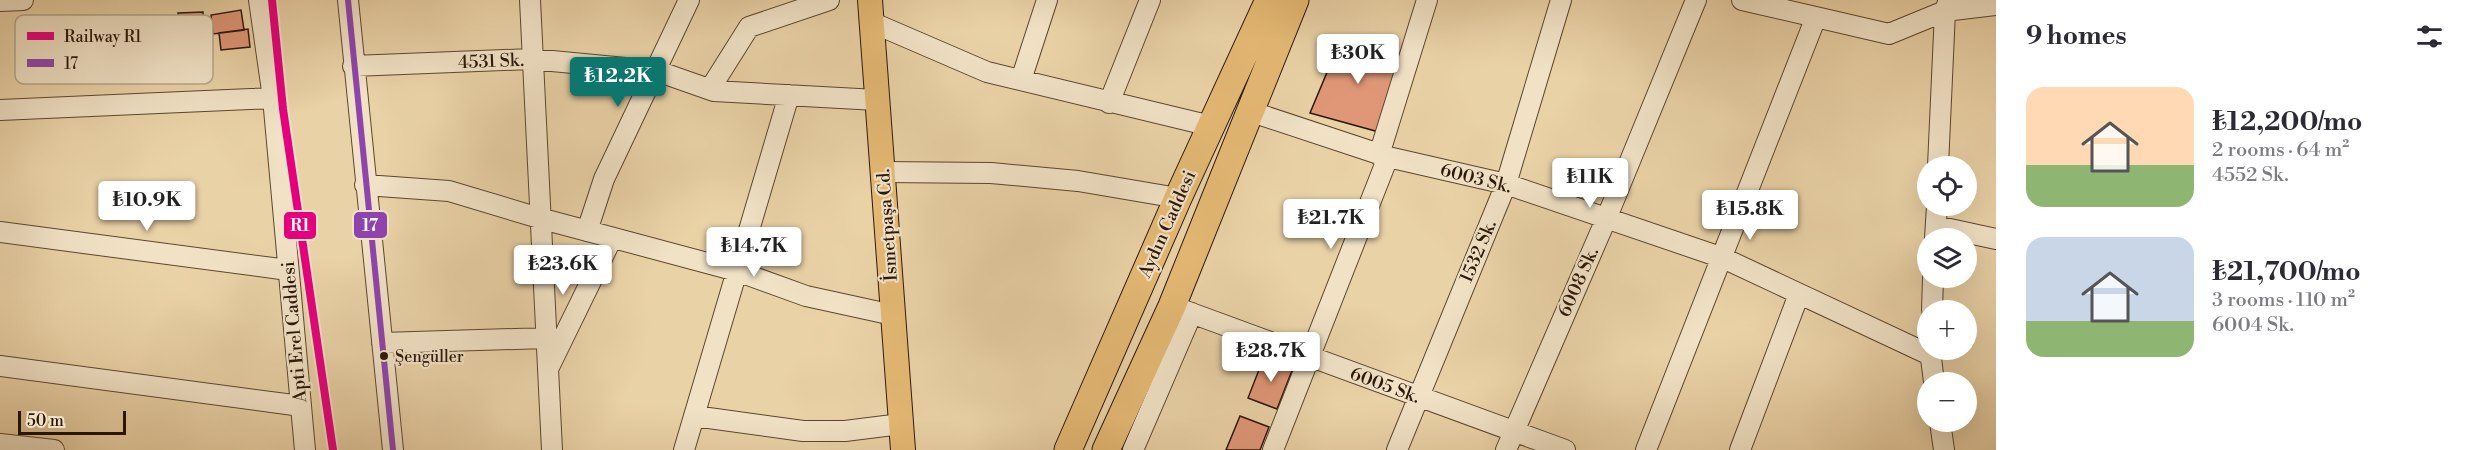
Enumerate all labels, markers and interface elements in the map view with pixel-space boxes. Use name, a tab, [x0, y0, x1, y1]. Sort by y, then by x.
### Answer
legend	[15, 15, 213, 84]
text: 9 homes	[2026, 20, 2127, 52]
icon: filters	[2413, 20, 2446, 53]
text: Railway R1	[64, 27, 142, 47]
pin: ₺30K	[1322, 34, 1394, 85]
text: ₺30K	[1331, 41, 1385, 66]
street label: 4531 Sk.	[458, 49, 524, 74]
text: 17	[64, 54, 78, 74]
pin: ₺12.2K	[569, 57, 667, 108]
text: ₺12.2K	[584, 64, 652, 89]
text: ₺12,200/mo	[2212, 106, 2362, 138]
icon: home	[2074, 111, 2146, 183]
text: 2 rooms · 64 m²	[2212, 138, 2349, 163]
map controls	[1917, 156, 1977, 432]
button: locate	[1917, 156, 1977, 216]
street label: 6003 Sk.	[1438, 158, 1514, 198]
pin: ₺11K	[1554, 158, 1626, 209]
text: 4552 Sk.	[2212, 163, 2289, 188]
text: ₺11K	[1566, 165, 1614, 190]
street label: Aydın Caddesi	[1133, 167, 1201, 282]
street label: İsmetpaşa Cd.	[872, 168, 903, 282]
pin: ₺10.9K	[98, 181, 196, 232]
text: ₺10.9K	[112, 188, 182, 213]
pin: ₺15.8K	[1701, 190, 1799, 241]
text: ₺15.8K	[1716, 197, 1784, 222]
pin: ₺21.7K	[1282, 199, 1380, 250]
text: ₺21.7K	[1297, 206, 1365, 231]
line badge: R1	[283, 211, 317, 240]
line badge: 17	[353, 211, 388, 239]
text: R1	[290, 216, 310, 236]
text: 17	[362, 216, 379, 236]
street label: 1532 Sk.	[1455, 216, 1502, 286]
pin: ₺14.7K	[705, 227, 803, 278]
button: layers	[1917, 228, 1977, 288]
text: ₺14.7K	[720, 234, 788, 259]
street label: 6008 Sk.	[1553, 244, 1604, 321]
pin: ₺23.6K	[514, 245, 612, 296]
text: ₺23.6K	[528, 252, 598, 277]
text: ₺21,700/mo	[2212, 256, 2361, 288]
street label: Apti Erel Caddesi	[277, 260, 312, 405]
icon: home	[2074, 261, 2146, 333]
text: 3 rooms · 110 m²	[2212, 288, 2355, 313]
button: +	[1917, 300, 1977, 360]
text: 6004 Sk.	[2212, 313, 2294, 338]
pin: ₺28.7K	[1222, 332, 1320, 383]
text: ₺28.7K	[1236, 339, 1306, 364]
place label: Şengüller	[395, 347, 464, 367]
marker: Şengüller	[378, 350, 390, 362]
street label: 6005 Sk.	[1347, 362, 1423, 409]
button: −	[1917, 372, 1977, 432]
scale bar	[18, 408, 126, 436]
text: 50 m	[27, 411, 64, 431]

